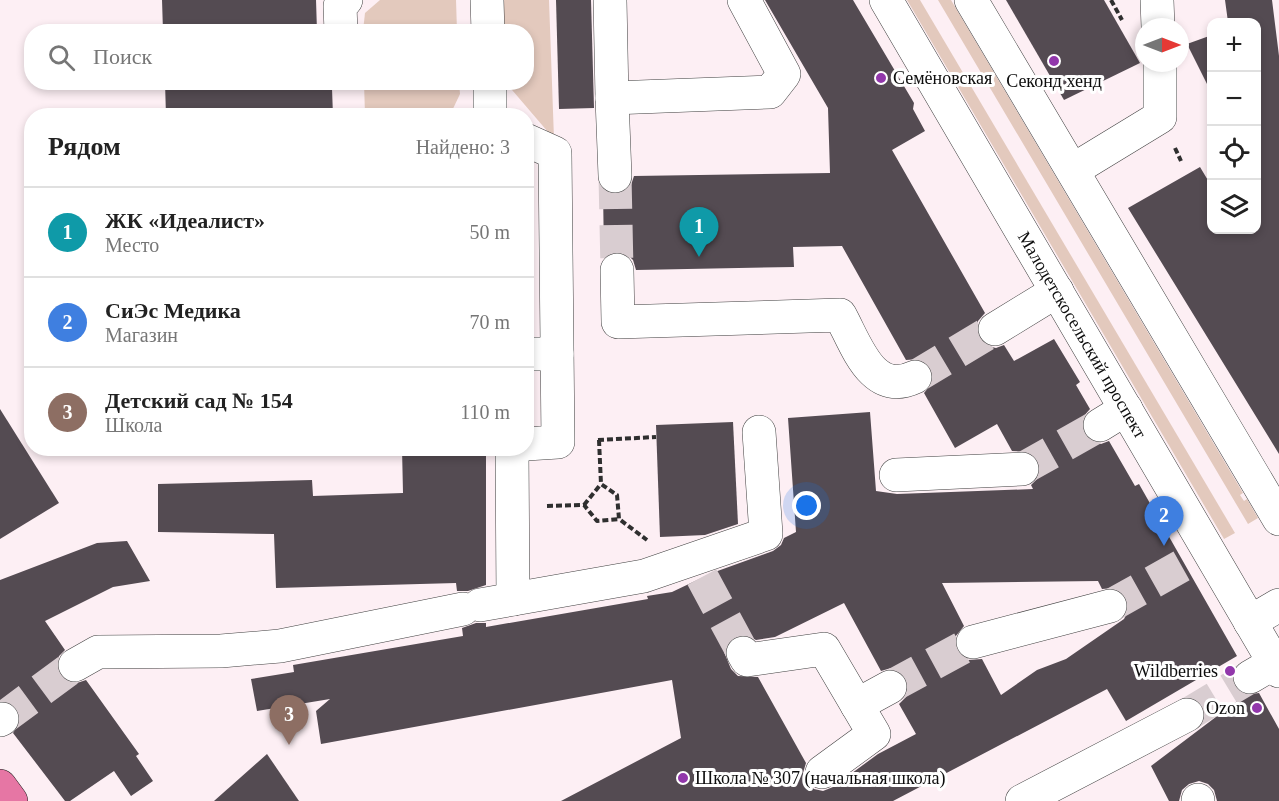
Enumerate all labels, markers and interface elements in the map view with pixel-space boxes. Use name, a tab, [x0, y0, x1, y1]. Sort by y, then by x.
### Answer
north arrow	[1135, 18, 1189, 72]
map controls	[1207, 18, 1261, 234]
button: +	[1207, 18, 1261, 72]
search box	[24, 24, 534, 90]
icon: search	[45, 41, 78, 74]
text: Поиск	[93, 44, 152, 69]
marker: Секонд хенд	[1047, 54, 1061, 68]
place label: Семёновская	[893, 68, 992, 88]
marker: Семёновская	[874, 71, 888, 85]
place label: Секонд хенд	[1006, 71, 1102, 91]
button: −	[1207, 72, 1261, 126]
button: locate	[1207, 126, 1261, 180]
text: Рядом	[48, 132, 121, 161]
text: Найдено: 3	[416, 136, 510, 158]
button: layers	[1207, 180, 1261, 234]
text: ЖК «Идеалист»	[105, 208, 265, 233]
pin: 1	[680, 208, 718, 257]
text: 1	[63, 221, 73, 243]
text: 50 m	[469, 221, 510, 243]
street label: Малодетскосельский проспект	[1014, 228, 1150, 442]
text: Место	[105, 234, 159, 256]
text: СиЭс Медика	[105, 298, 241, 323]
text: 2	[63, 311, 73, 333]
text: 70 m	[469, 311, 510, 333]
text: Магазин	[105, 324, 178, 346]
text: Детский сад № 154	[105, 388, 293, 413]
text: 3	[63, 401, 73, 423]
text: 110 m	[460, 401, 510, 423]
text: Школа	[105, 414, 162, 436]
your location	[792, 491, 821, 520]
pin: 2	[1144, 496, 1184, 546]
place label: Wildberries	[1134, 661, 1218, 681]
marker: Wildberries	[1223, 664, 1237, 678]
pin: 3	[270, 696, 308, 745]
place label: Ozon	[1206, 698, 1245, 718]
marker: Ozon	[1250, 701, 1264, 715]
place label: Школа № 307 (начальная школа)	[695, 768, 946, 789]
marker: Школа № 307 (начальная школа)	[676, 771, 690, 785]

